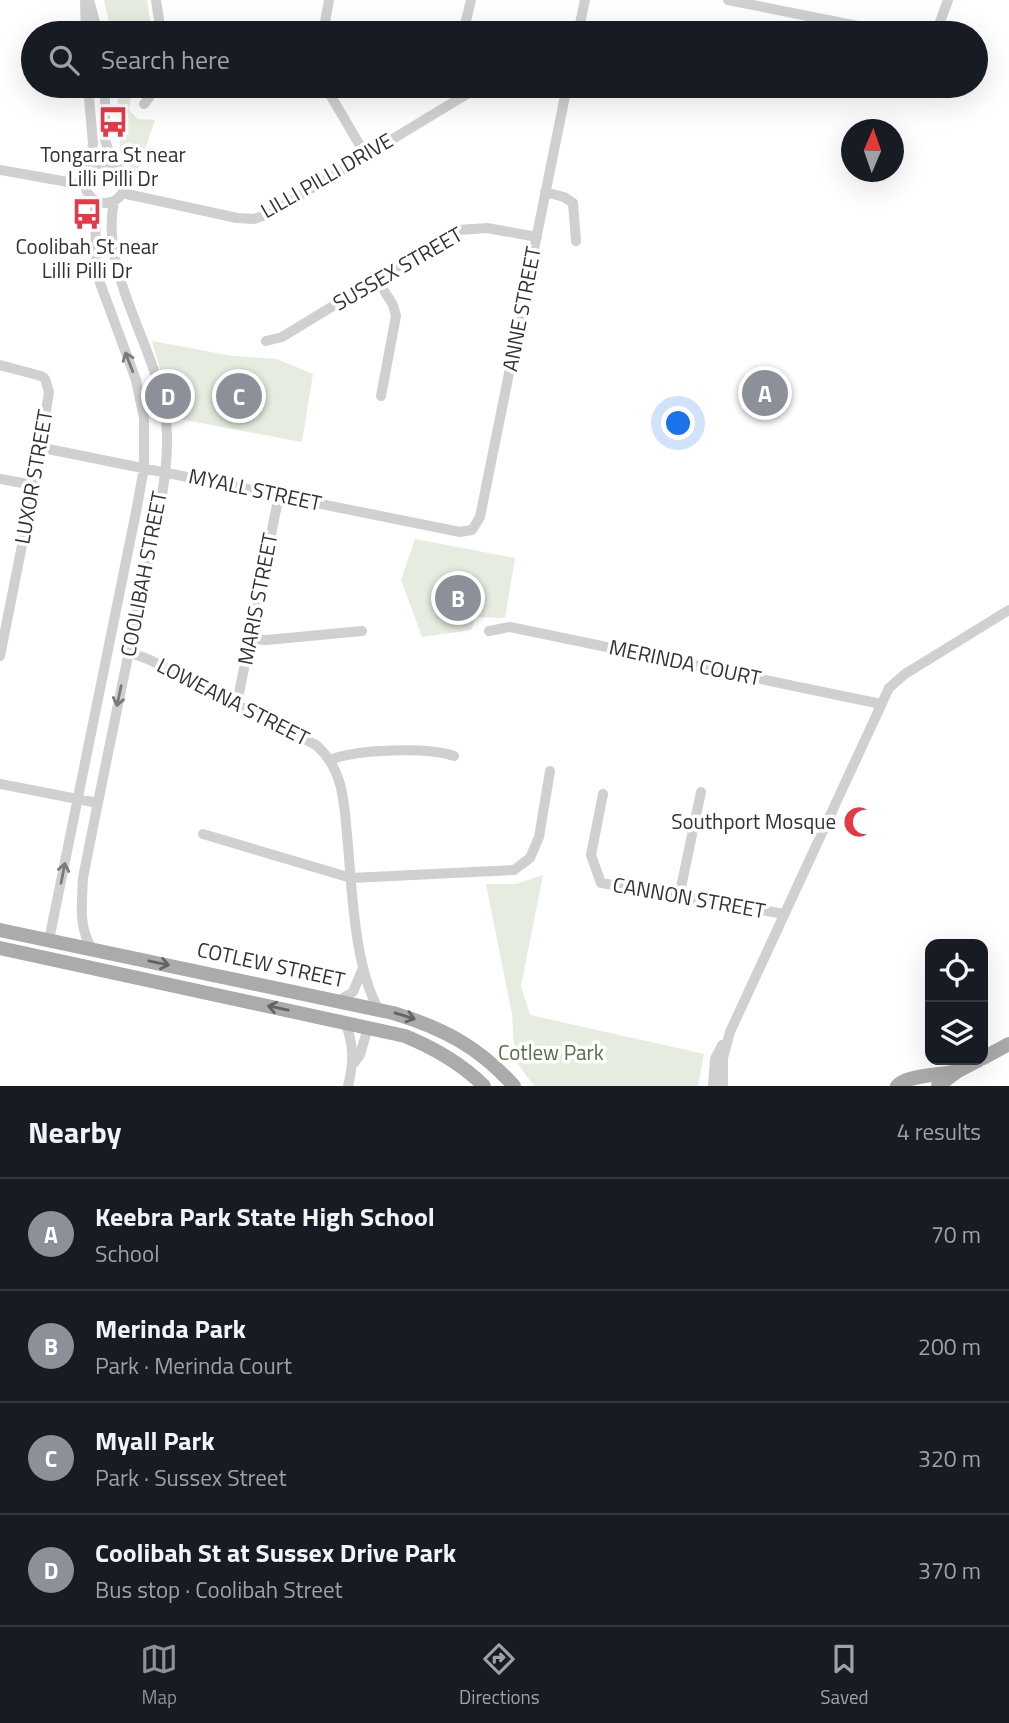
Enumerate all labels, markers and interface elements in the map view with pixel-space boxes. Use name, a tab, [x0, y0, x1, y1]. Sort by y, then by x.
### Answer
search box	[21, 21, 988, 98]
text: Search here	[101, 40, 230, 79]
icon: search	[45, 41, 83, 79]
bus stop icon: Tongarra St near Lilli Pilli Dr	[96, 105, 130, 139]
north arrow	[841, 119, 904, 182]
street label: LILLI PILLI DRIVE	[254, 124, 399, 226]
place label: Tongarra St near Lilli Pilli Dr	[40, 138, 186, 194]
bus stop icon: Coolibah St near Lilli Pilli Dr	[70, 197, 104, 231]
street label: SUSSEX STREET	[327, 218, 468, 318]
place label: Coolibah St near Lilli Pilli Dr	[15, 230, 159, 286]
street label: ANNE STREET	[493, 244, 549, 374]
one-way arrow	[121, 351, 134, 373]
pin: A	[742, 367, 788, 419]
pin: D	[145, 370, 191, 422]
pin: C	[216, 370, 262, 422]
your location	[661, 406, 695, 440]
street label: LUXOR STREET	[5, 407, 61, 546]
street label: MYALL STREET	[186, 459, 324, 519]
street label: COOLIBAH STREET	[111, 488, 175, 659]
street label: MARIS STREET	[229, 530, 285, 668]
pin: B	[435, 572, 481, 624]
street label: MERINDA COURT	[606, 630, 764, 694]
street label: LOWEANA STREET	[152, 649, 315, 753]
one-way arrow	[112, 684, 126, 707]
place label: Southport Mosque	[671, 805, 836, 837]
mosque icon: Southport Mosque	[842, 805, 876, 839]
one-way arrow	[57, 862, 70, 885]
street label: CANNON STREET	[610, 868, 768, 926]
street label: COTLEW STREET	[194, 933, 348, 995]
map controls	[925, 939, 988, 1065]
button: locate	[925, 939, 988, 1002]
one-way arrow	[147, 957, 170, 971]
one-way arrow	[267, 1001, 290, 1015]
button: layers	[925, 1002, 988, 1065]
one-way arrow	[394, 1011, 416, 1024]
park label: Cotlew Park	[498, 1036, 604, 1068]
text: Nearby	[28, 1109, 121, 1155]
text: 4 results	[897, 1114, 981, 1149]
text: Keebra Park State High School	[95, 1197, 435, 1236]
text: A	[44, 1217, 58, 1252]
text: 70 m	[931, 1217, 981, 1252]
text: School	[95, 1236, 159, 1271]
text: Merinda Park	[95, 1309, 246, 1348]
text: B	[44, 1329, 58, 1364]
text: 200 m	[918, 1329, 981, 1364]
text: Park · Merinda Court	[95, 1348, 292, 1383]
text: Myall Park	[95, 1421, 215, 1460]
text: C	[45, 1441, 57, 1476]
text: 320 m	[918, 1441, 981, 1476]
text: Park · Sussex Street	[95, 1460, 286, 1495]
text: Coolibah St at Sussex Drive Park	[95, 1533, 456, 1572]
text: D	[44, 1553, 58, 1588]
text: 370 m	[918, 1553, 981, 1588]
text: Bus stop · Coolibah Street	[95, 1572, 343, 1607]
tab: Map	[140, 1640, 178, 1711]
tab: Directions	[459, 1640, 540, 1711]
tab: Saved	[820, 1640, 869, 1711]

